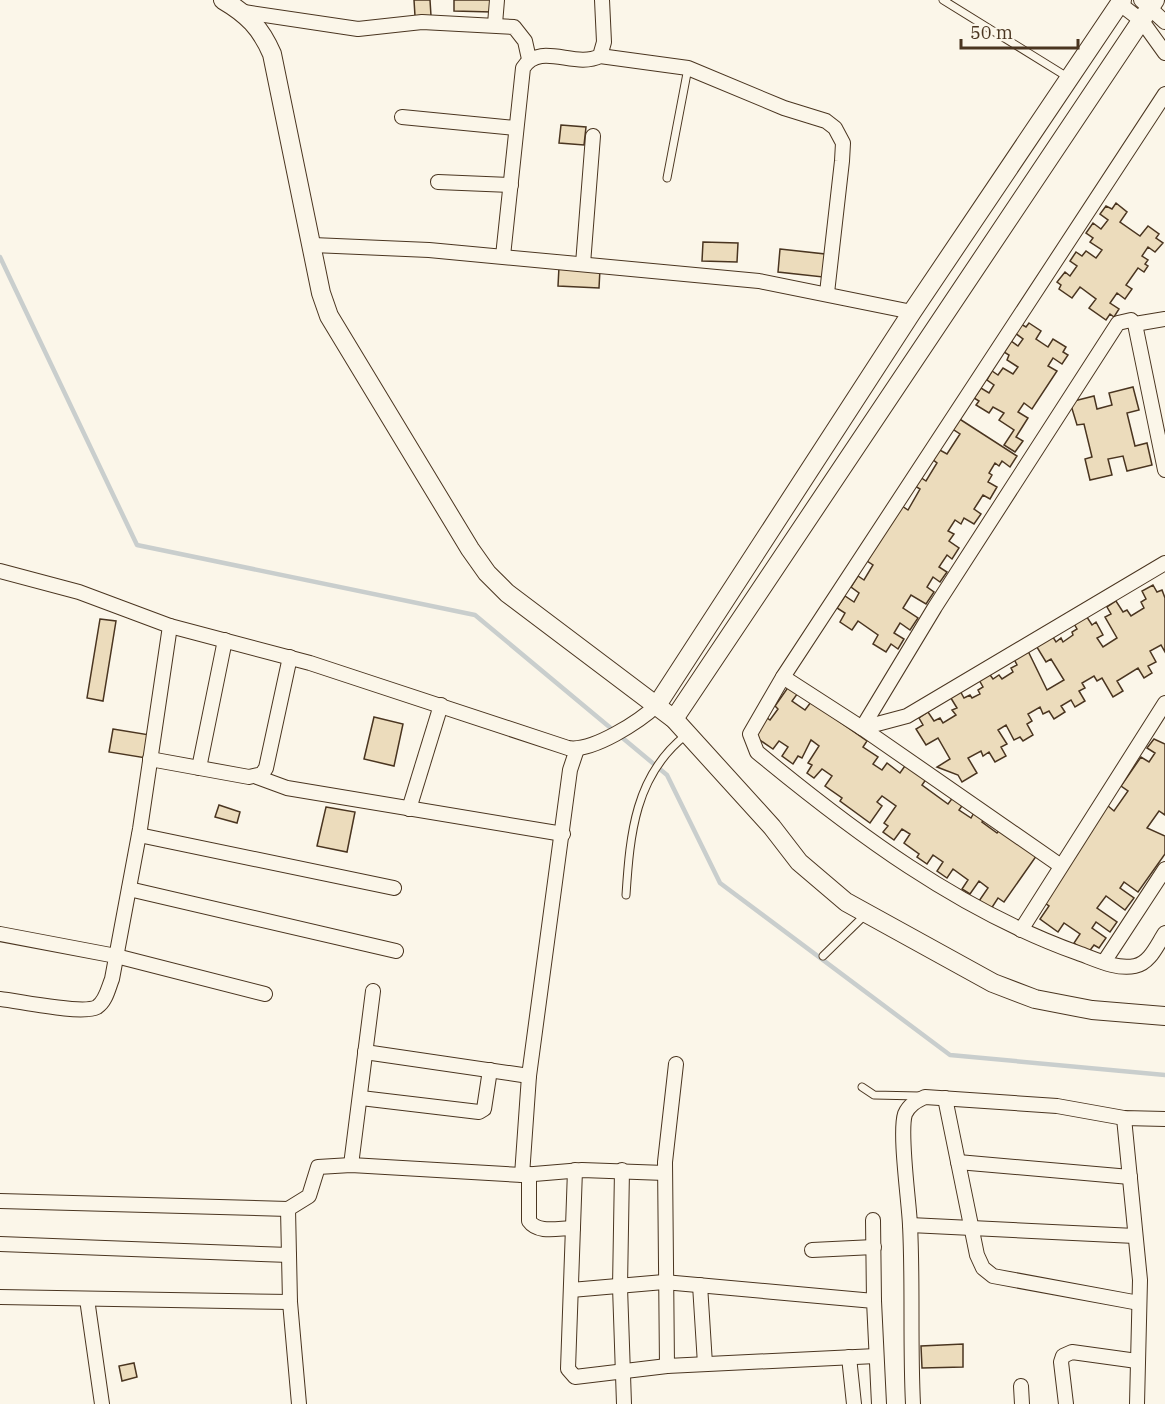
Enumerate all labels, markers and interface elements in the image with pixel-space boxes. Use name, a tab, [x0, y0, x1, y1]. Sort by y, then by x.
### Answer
scale bar	[961, 12, 1078, 50]
text: 50 m	[970, 21, 1013, 44]

